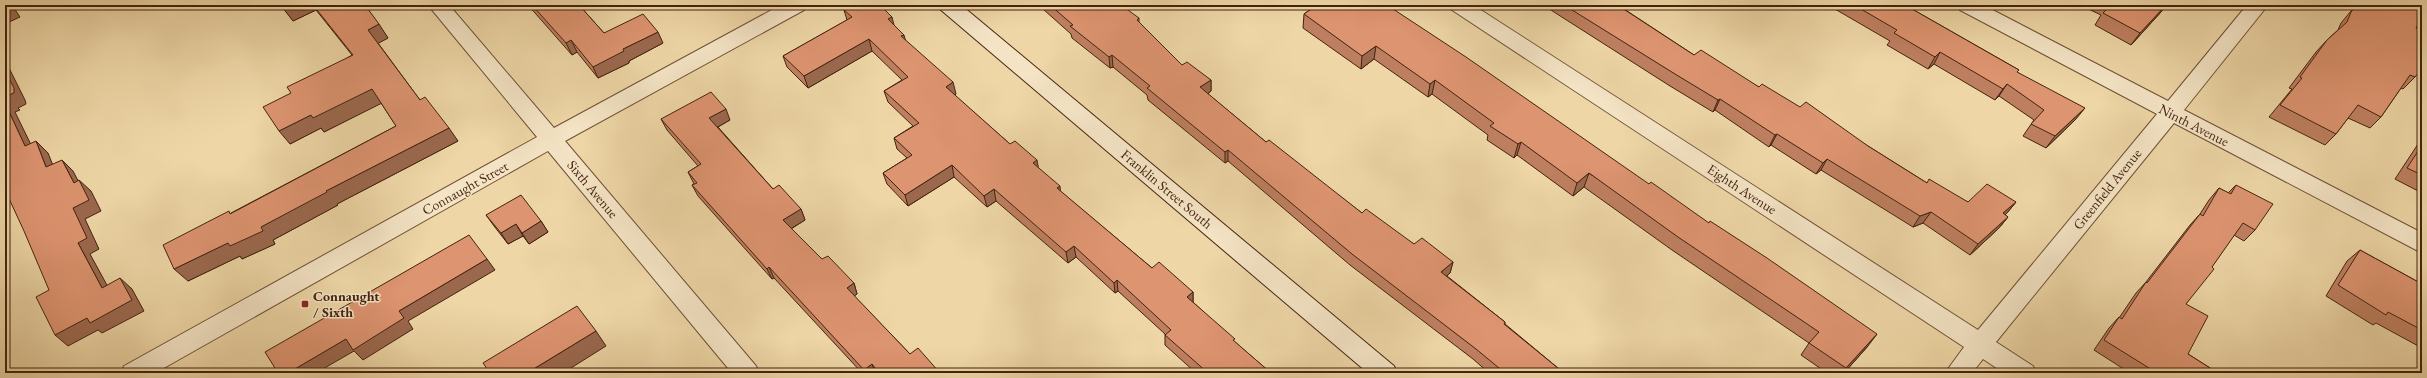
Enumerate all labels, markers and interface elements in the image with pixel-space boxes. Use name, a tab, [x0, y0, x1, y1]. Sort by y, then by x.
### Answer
street label: Ninth Avenue	[2156, 100, 2233, 151]
street label: Greenfield Avenue	[2069, 144, 2146, 233]
street label: Franklin Street South	[1117, 145, 1217, 233]
street label: Sixth Avenue	[563, 156, 623, 222]
street label: Connaught Street	[419, 157, 512, 219]
street label: Eighth Avenue	[1704, 160, 1781, 218]
place label: Connaught / Sixth	[313, 287, 380, 321]
marker: Connaught / Sixth	[300, 299, 310, 309]

